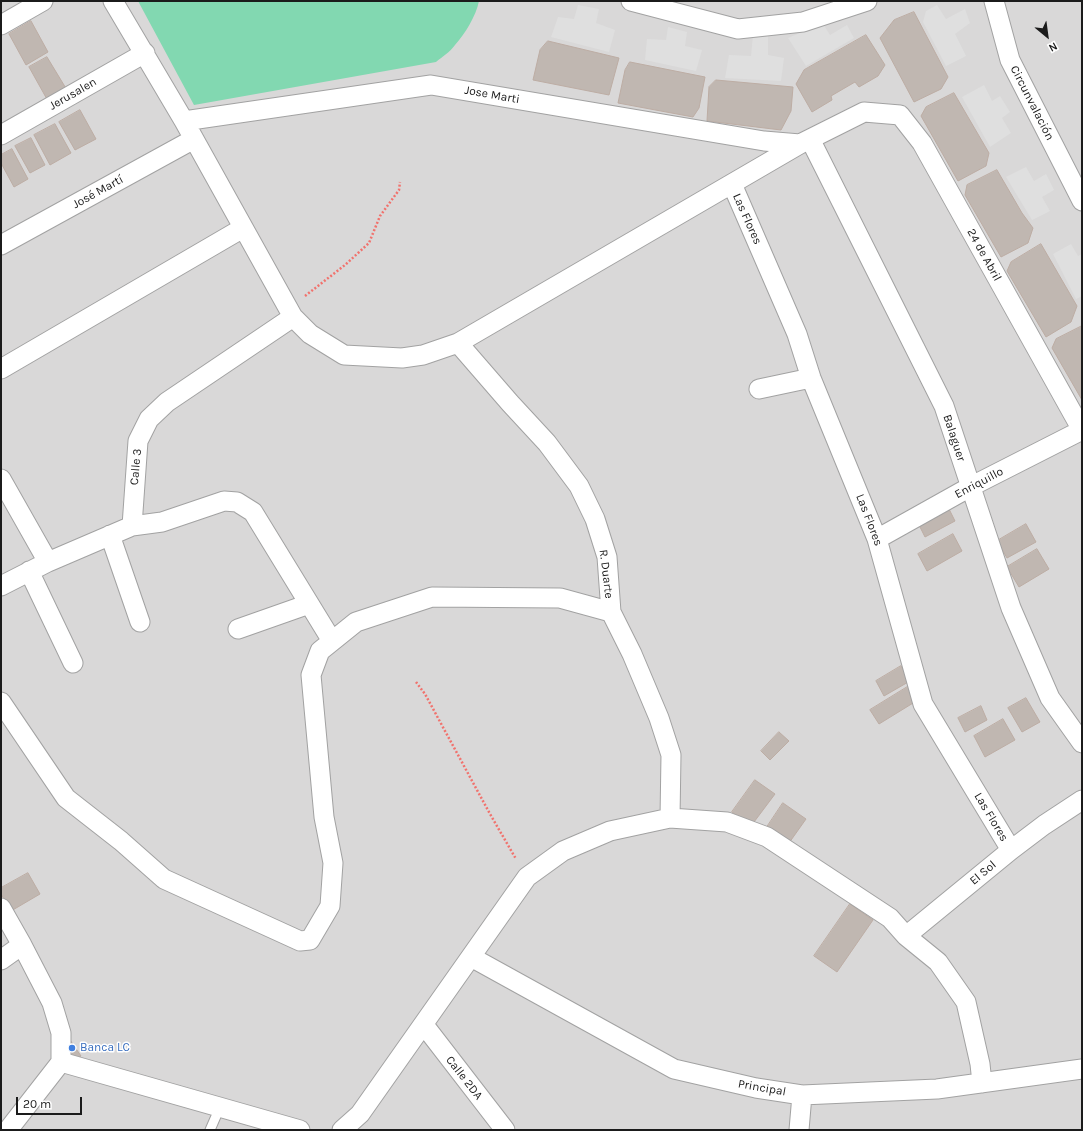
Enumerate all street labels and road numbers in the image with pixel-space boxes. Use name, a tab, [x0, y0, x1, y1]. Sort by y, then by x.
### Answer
street label: Circunvalación	[1007, 63, 1057, 143]
street label: Jerusalen	[47, 75, 99, 113]
street label: Jose Marti	[463, 83, 521, 107]
street label: José Martí	[70, 172, 126, 212]
street label: Las Flores	[729, 191, 765, 247]
street label: 24 de Abril	[964, 226, 1004, 284]
street label: Balaguer	[940, 413, 968, 463]
street label: Calle 3	[127, 448, 145, 486]
street label: Enriquillo	[952, 464, 1006, 502]
street label: Las Flores	[853, 492, 885, 548]
street label: R. Duarte	[596, 549, 616, 599]
street label: Las Flores	[971, 790, 1011, 844]
street label: El Sol	[967, 858, 999, 888]
street label: Calle 2DA	[442, 1053, 486, 1103]
street label: Principal	[737, 1077, 787, 1099]

